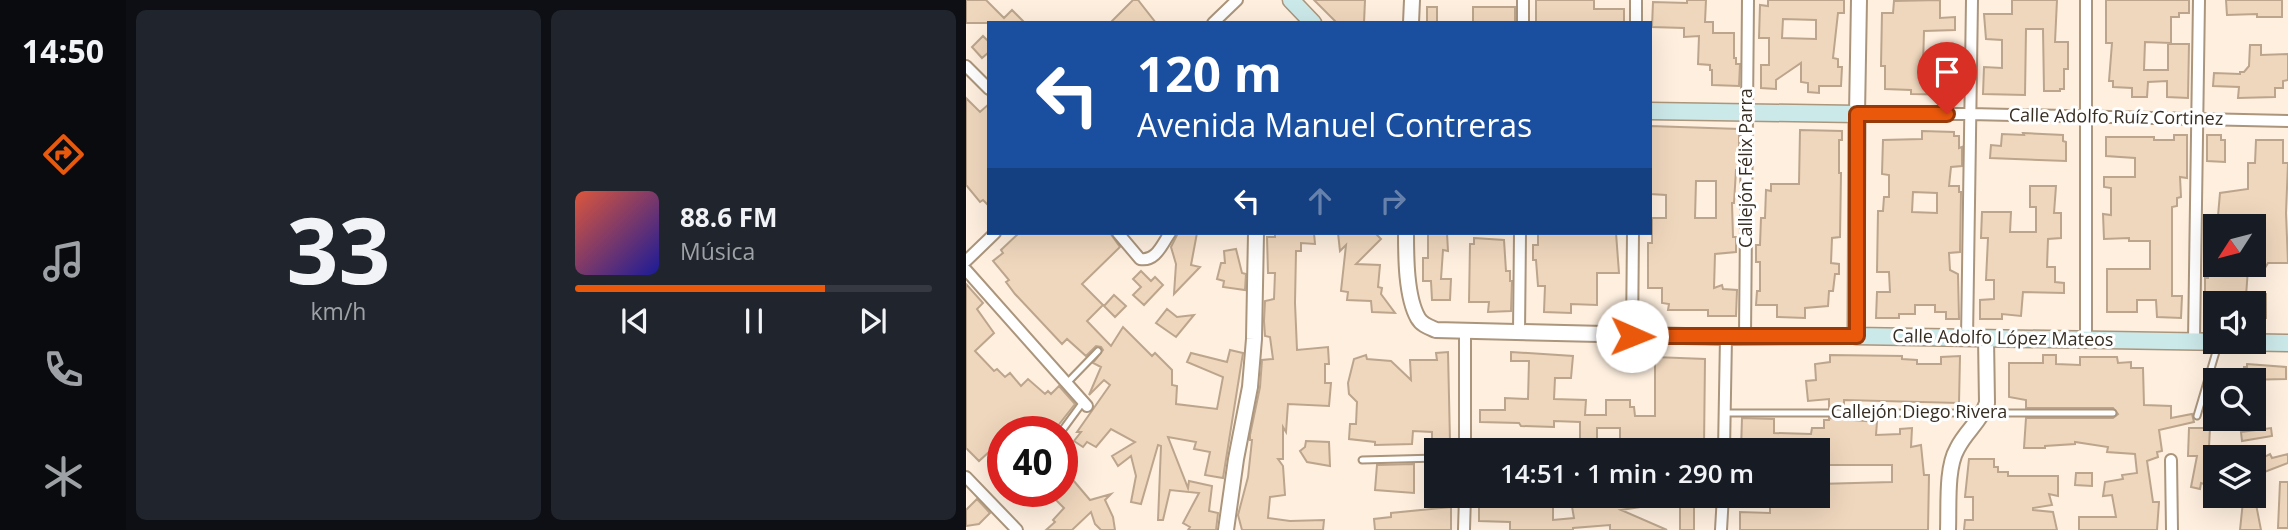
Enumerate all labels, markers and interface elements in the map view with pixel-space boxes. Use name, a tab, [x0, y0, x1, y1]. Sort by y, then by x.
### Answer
text: 14:50	[22, 29, 104, 72]
text: 120 m	[1137, 40, 1282, 106]
pin	[1917, 42, 1977, 114]
icon: left	[1022, 49, 1113, 140]
icon: arrive	[1928, 53, 1966, 91]
street label: Callejón Félix Parra	[1733, 88, 1757, 248]
street label: Calle Adolfo Ruíz Cortinez	[2009, 102, 2223, 130]
text: Avenida Manuel Contreras	[1137, 103, 1532, 146]
icon: directions	[39, 130, 88, 179]
icon: left	[1228, 182, 1266, 220]
icon: ahead	[1301, 182, 1339, 220]
icon: right	[1374, 182, 1412, 220]
text: 33	[286, 187, 391, 311]
text: 88.6 FM	[680, 199, 778, 235]
north arrow	[2203, 214, 2266, 276]
map controls	[2203, 214, 2266, 508]
text: Música	[680, 235, 755, 267]
icon: music	[39, 237, 88, 286]
button: sound	[2203, 291, 2266, 354]
text: km/h	[311, 295, 366, 327]
position arrow	[1595, 299, 1669, 373]
icon: previous	[616, 302, 654, 340]
icon: pause	[735, 302, 773, 340]
icon: next	[854, 302, 892, 340]
street label: Calle Adolfo López Mateos	[1892, 323, 2114, 351]
icon: phone	[39, 345, 88, 394]
button: search	[2203, 368, 2266, 431]
street label: Callejón Diego Rivera	[1831, 399, 2007, 423]
speed limit sign: 40	[987, 416, 1078, 507]
button: layers	[2203, 445, 2266, 508]
icon: climate	[39, 452, 88, 501]
text: 14:51 · 1 min · 290 m	[1500, 455, 1754, 491]

